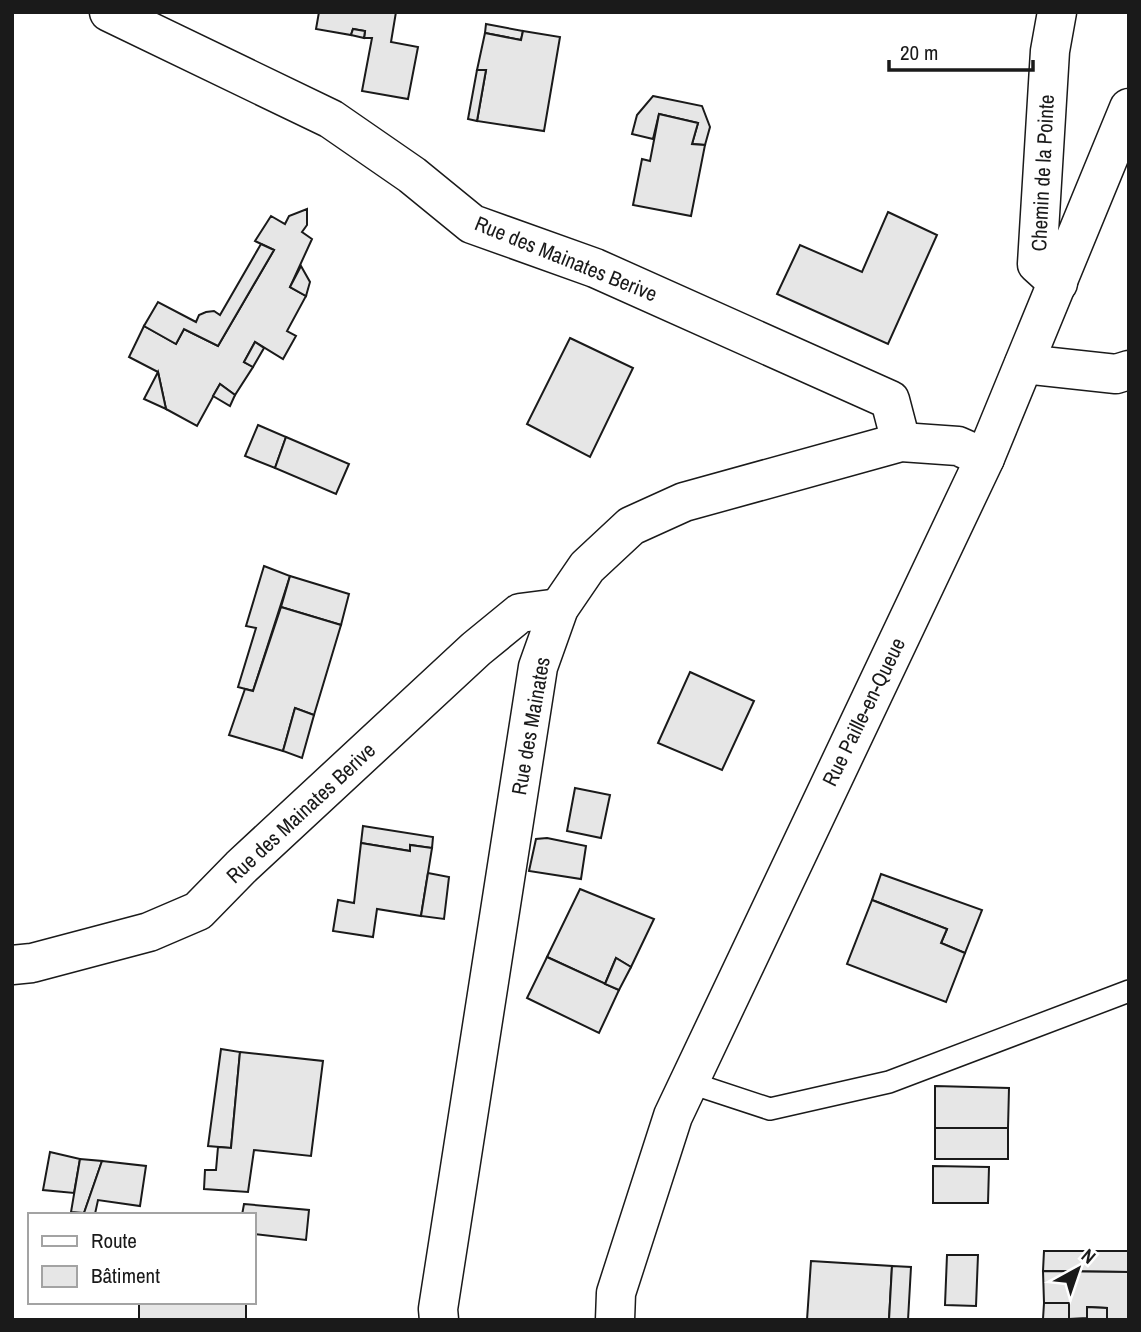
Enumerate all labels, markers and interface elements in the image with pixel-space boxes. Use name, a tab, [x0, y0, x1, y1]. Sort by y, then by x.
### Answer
scale bar	[889, 28, 1032, 72]
text: 20 m	[900, 38, 938, 67]
street label: Chemin de la Pointe	[1024, 94, 1061, 252]
street label: Rue des Mainates Berive	[471, 209, 662, 308]
street label: Rue Paille-en-Queue	[815, 633, 912, 791]
street label: Rue des Mainates	[504, 655, 557, 797]
street label: Rue des Mainates Berive	[220, 736, 382, 889]
legend	[28, 1213, 256, 1304]
text: Route	[91, 1226, 137, 1255]
north arrow	[1043, 1234, 1113, 1304]
text: N	[1076, 1242, 1102, 1270]
text: Bâtiment	[91, 1261, 160, 1290]

